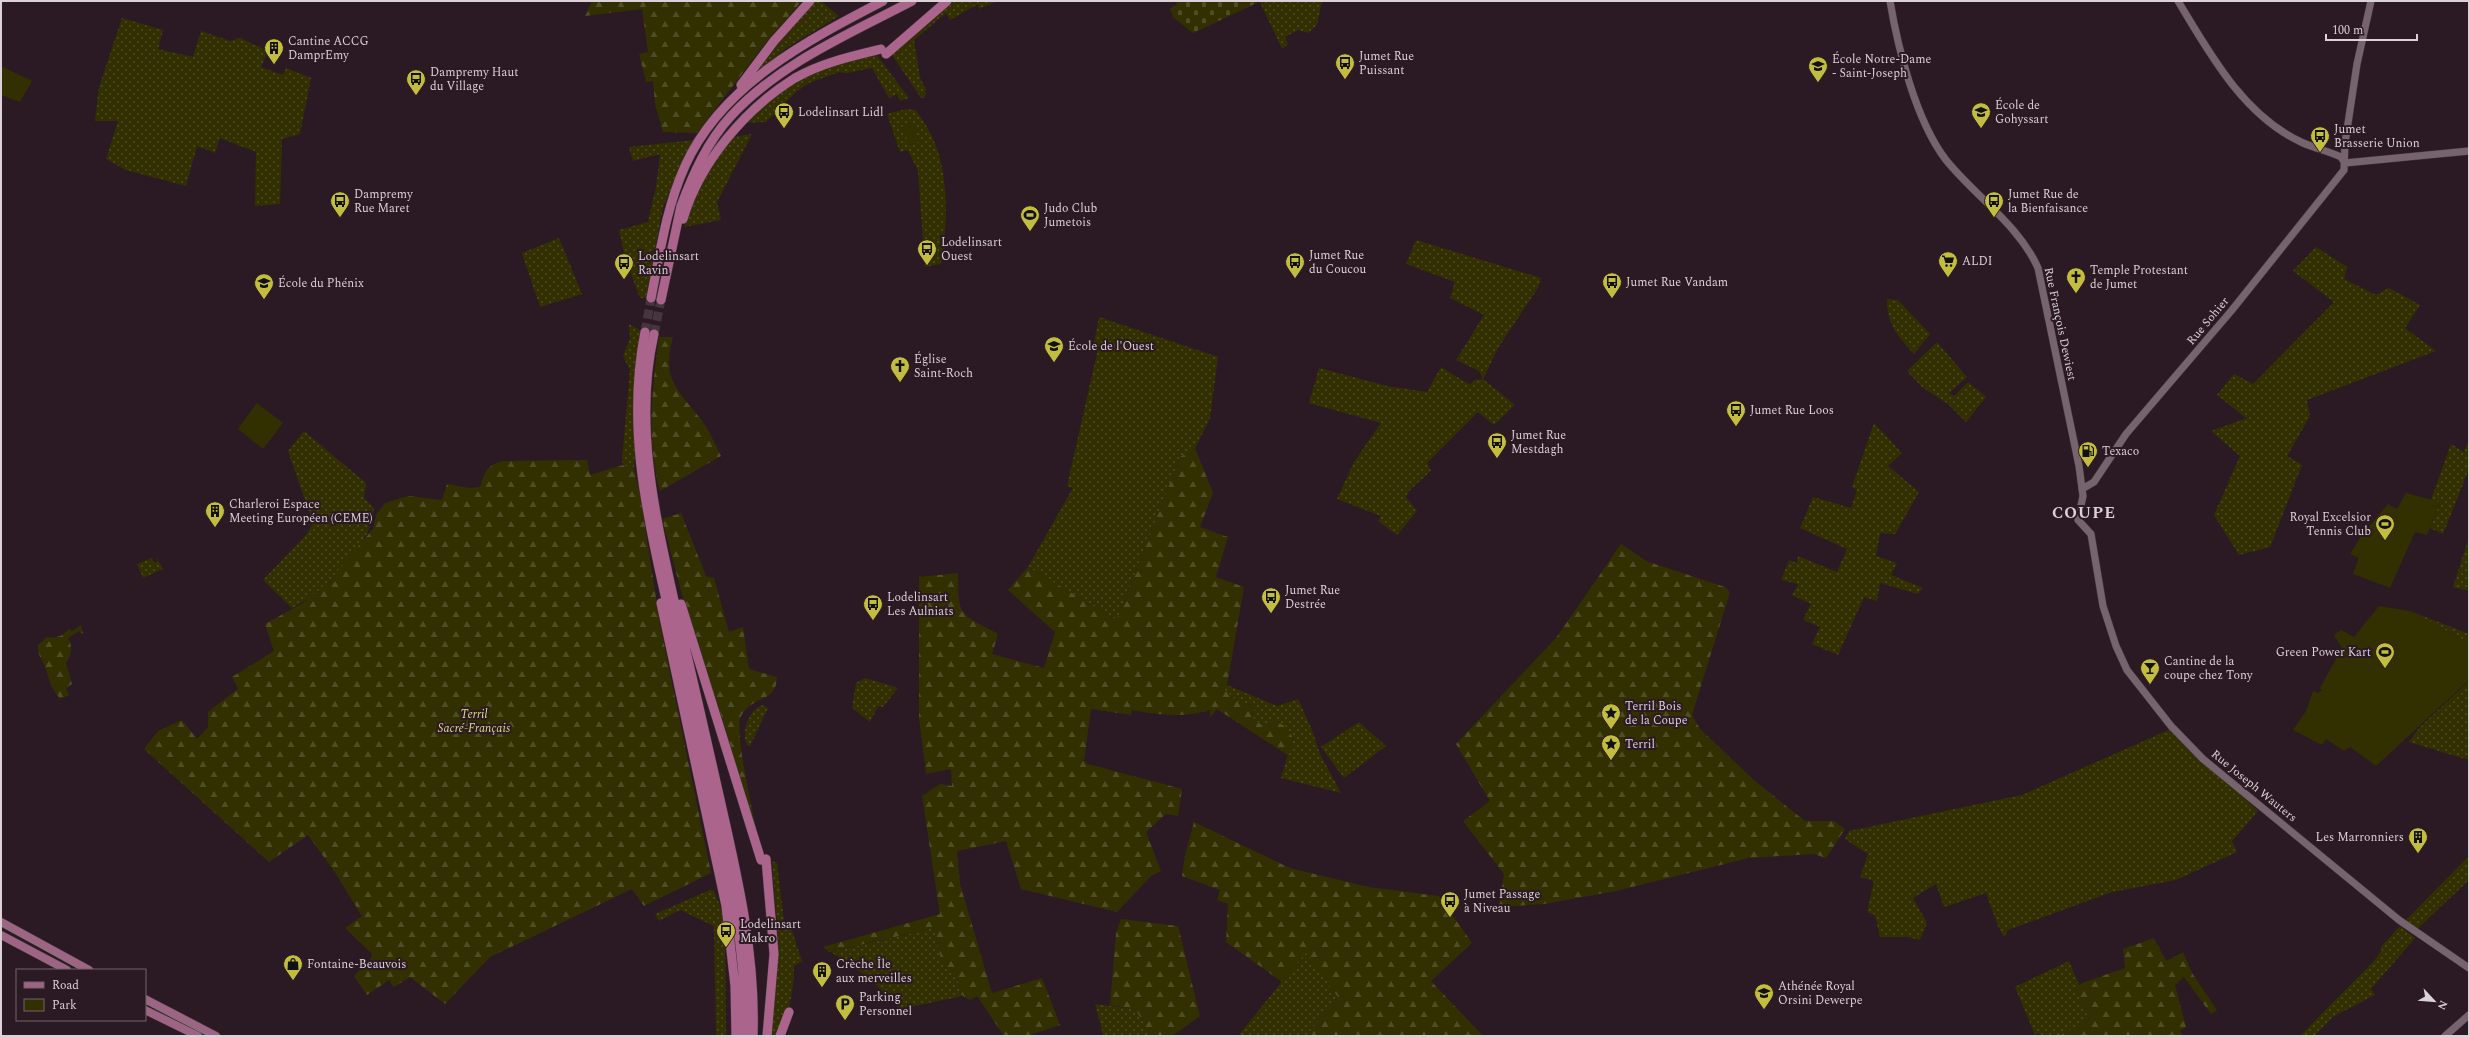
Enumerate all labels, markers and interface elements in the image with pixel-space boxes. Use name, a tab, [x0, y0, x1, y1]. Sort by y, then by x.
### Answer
scale bar	[2326, 16, 2417, 42]
text: 100 m	[2332, 21, 2363, 40]
place label: Cantine ACCG DamprEmy	[288, 32, 369, 65]
building icon: Cantine ACCG DamprEmy	[263, 37, 285, 65]
place label: Jumet Rue Puissant	[1359, 47, 1414, 80]
place label: École Notre-Dame - Saint-Joseph	[1832, 50, 1932, 83]
bus stop icon: Jumet Rue Puissant	[1334, 52, 1356, 80]
school or university icon: École Notre-Dame - Saint-Joseph	[1807, 55, 1829, 83]
place label: Dampremy Haut du Village	[430, 63, 518, 96]
bus stop icon: Dampremy Haut du Village	[405, 68, 427, 96]
place label: École de Gohyssart	[1995, 96, 2048, 129]
bus stop icon: Lodelinsart Lidl	[773, 101, 795, 129]
school or university icon: École de Gohyssart	[1970, 101, 1992, 129]
place label: Lodelinsart Lidl	[798, 103, 884, 122]
place label: Jumet Brasserie Union	[2334, 120, 2420, 153]
bus stop icon: Jumet Brasserie Union	[2309, 125, 2331, 153]
place label: Dampremy Rue Maret	[354, 185, 414, 218]
place label: Jumet Rue de la Bienfaisance	[2008, 185, 2088, 218]
bus stop icon: Dampremy Rue Maret	[329, 190, 351, 218]
bus stop icon: Jumet Rue de la Bienfaisance	[1983, 190, 2005, 218]
place label: Judo Club Jumetois	[1044, 199, 1097, 232]
sports icon: Judo Club Jumetois	[1019, 204, 1041, 232]
place label: Lodelinsart Ouest	[941, 233, 1002, 266]
bus stop icon: Lodelinsart Ouest	[916, 238, 938, 266]
place label: Jumet Rue du Coucou	[1309, 246, 1367, 279]
place label: Lodelinsart Ravin	[638, 247, 699, 280]
supermarket icon: ALDI	[1937, 250, 1959, 278]
bus stop icon: Jumet Rue du Coucou	[1284, 251, 1306, 279]
bus stop icon: Lodelinsart Ravin	[613, 252, 635, 280]
place label: ALDI	[1962, 252, 1992, 271]
place label: Temple Protestant de Jumet	[2090, 261, 2188, 294]
street label: Rue François Dewiest	[2039, 266, 2081, 382]
church icon: Temple Protestant de Jumet	[2065, 266, 2087, 294]
bus stop icon: Jumet Rue Vandam	[1601, 271, 1623, 299]
school or university icon: École du Phénix	[253, 272, 275, 300]
place label: Jumet Rue Vandam	[1626, 273, 1728, 292]
place label: École du Phénix	[278, 274, 364, 293]
street label: Rue Sohier	[2182, 293, 2234, 349]
school or university icon: École de l'Ouest	[1043, 335, 1065, 363]
place label: École de l'Ouest	[1068, 337, 1154, 356]
place label: Église Saint-Roch	[914, 350, 973, 383]
church icon: Église Saint-Roch	[889, 355, 911, 383]
bus stop icon: Jumet Rue Loos	[1725, 399, 1747, 427]
place label: Jumet Rue Loos	[1750, 401, 1834, 420]
place label: Jumet Rue Mestdagh	[1511, 426, 1566, 459]
bus stop icon: Jumet Rue Mestdagh	[1486, 431, 1508, 459]
fuel station icon: Texaco	[2077, 440, 2099, 468]
place label: Texaco	[2102, 442, 2139, 461]
place label: Charleroi Espace Meeting Européen (CEME)	[229, 495, 373, 528]
building icon: Charleroi Espace Meeting Européen (CEME)	[204, 500, 226, 528]
district label: COUPE	[2052, 501, 2116, 525]
place label: Royal Excelsior Tennis Club	[2290, 508, 2371, 541]
sports icon: Royal Excelsior Tennis Club	[2374, 513, 2396, 541]
place label: Jumet Rue Destrée	[1285, 581, 1340, 614]
bus stop icon: Jumet Rue Destrée	[1260, 586, 1282, 614]
place label: Lodelinsart Les Aulniats	[887, 588, 954, 621]
bus stop icon: Lodelinsart Les Aulniats	[862, 593, 884, 621]
sports icon: Green Power Kart	[2374, 641, 2396, 669]
place label: Green Power Kart	[2276, 643, 2371, 662]
place label: Cantine de la coupe chez Tony	[2164, 652, 2254, 685]
bar icon: Cantine de la coupe chez Tony	[2139, 657, 2161, 685]
place label: Terril Bois de la Coupe	[1625, 697, 1688, 730]
place icon: Terril Bois de la Coupe	[1600, 702, 1622, 730]
park label: Terril Sacré-Français	[438, 705, 511, 738]
place icon: Terril	[1600, 733, 1622, 761]
place label: Terril	[1625, 735, 1655, 754]
street label: Rue Joseph Wauters	[2207, 745, 2301, 827]
building icon: Les Marronniers	[2407, 826, 2429, 854]
place label: Les Marronniers	[2316, 828, 2404, 847]
place label: Jumet Passage à Niveau	[1464, 885, 1540, 918]
bus stop icon: Jumet Passage à Niveau	[1439, 890, 1461, 918]
place label: Lodelinsart Makro	[740, 915, 801, 948]
bus stop icon: Lodelinsart Makro	[715, 920, 737, 948]
shop icon: Fontaine-Beauvois	[282, 953, 304, 981]
place label: Fontaine-Beauvois	[307, 955, 406, 974]
place label: Crèche Île aux merveilles	[836, 955, 912, 988]
building icon: Crèche Île aux merveilles	[811, 960, 833, 988]
legend	[16, 969, 146, 1021]
text: Road	[52, 976, 79, 995]
place label: Athénée Royal Orsini Dewerpe	[1778, 977, 1863, 1010]
north arrow	[2414, 981, 2454, 1021]
school or university icon: Athénée Royal Orsini Dewerpe	[1753, 982, 1775, 1010]
place label: Parking Personnel	[859, 988, 912, 1021]
parking icon: Parking Personnel	[834, 993, 856, 1021]
text: Park	[52, 996, 77, 1015]
text: N	[2433, 997, 2452, 1013]

